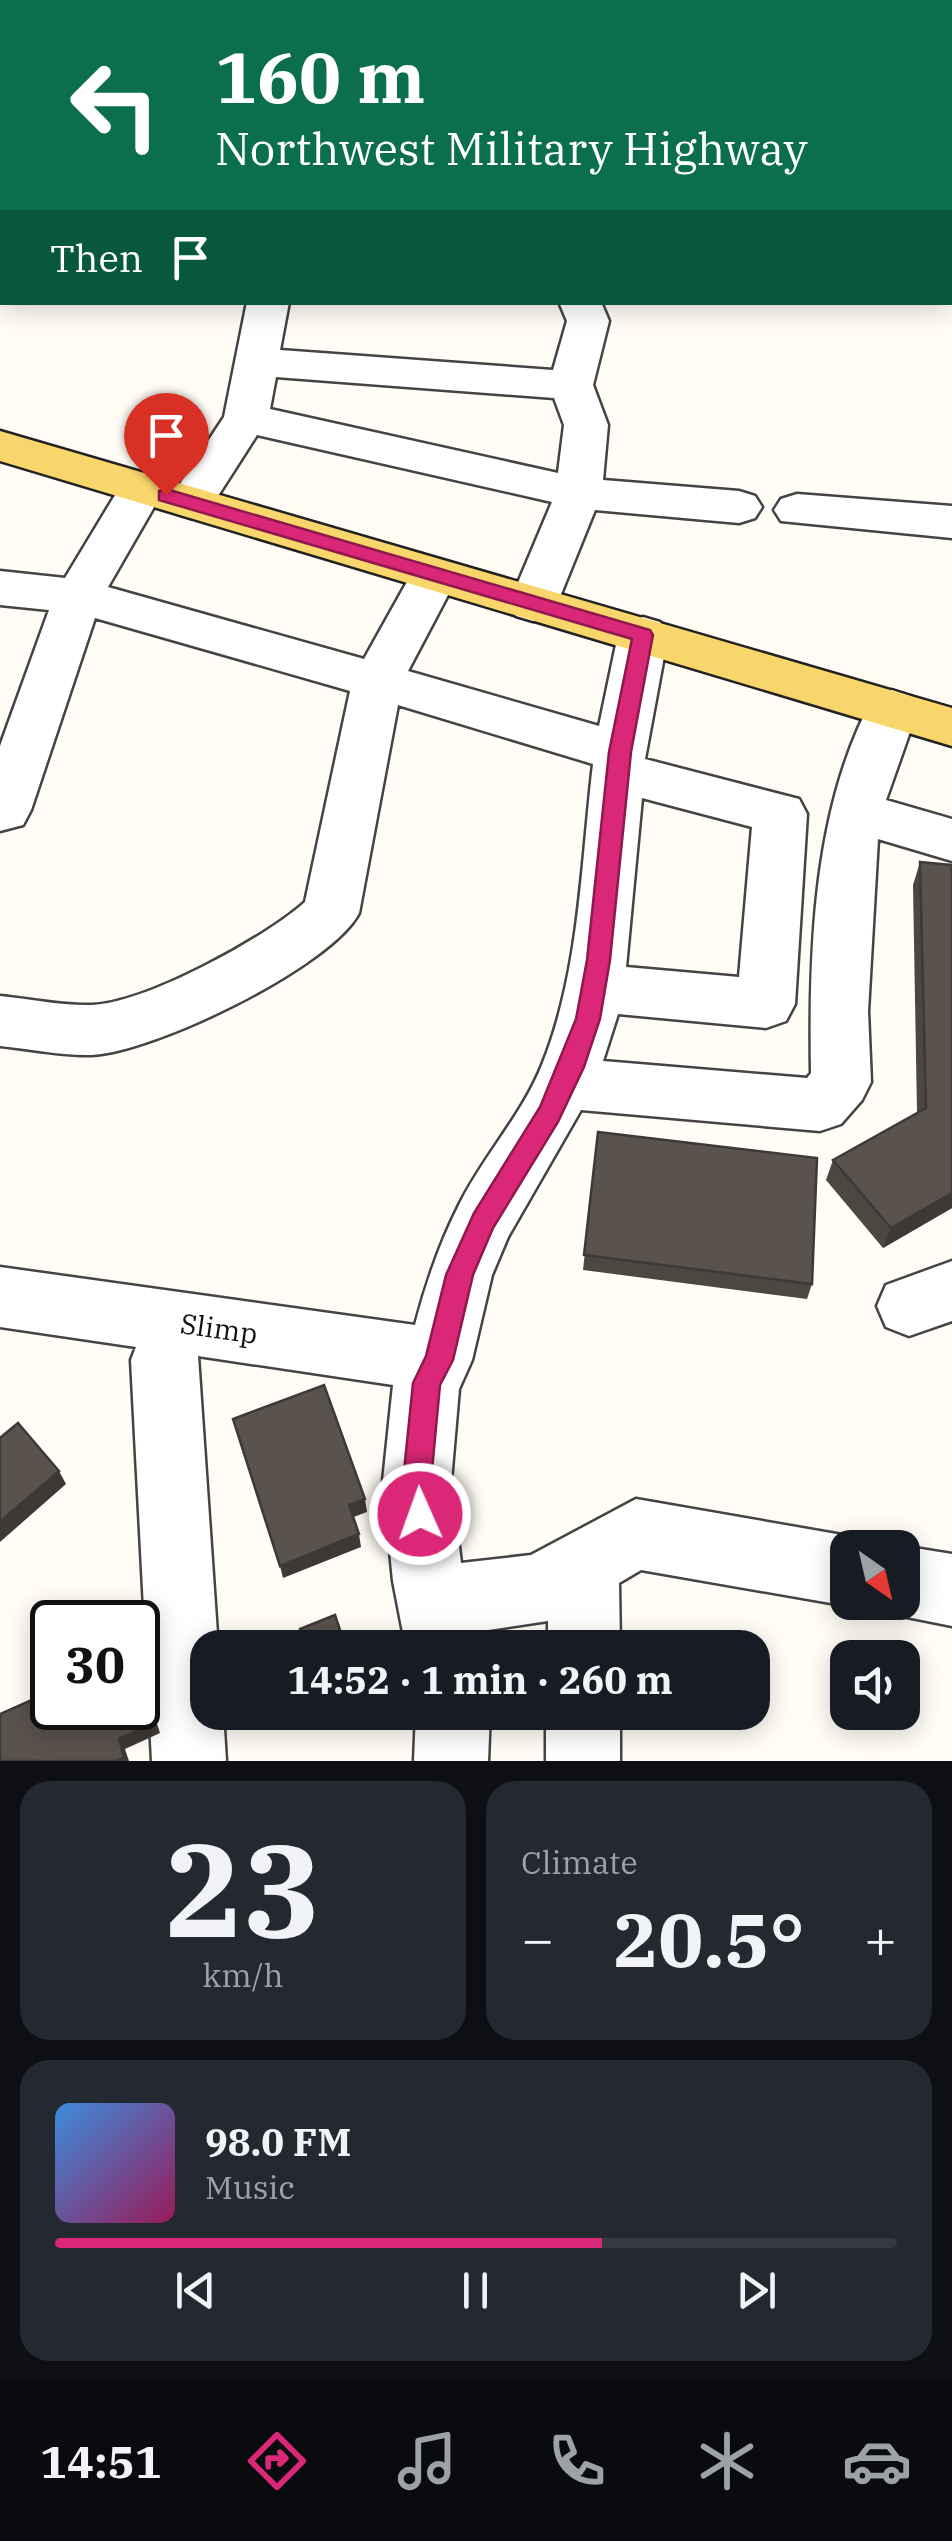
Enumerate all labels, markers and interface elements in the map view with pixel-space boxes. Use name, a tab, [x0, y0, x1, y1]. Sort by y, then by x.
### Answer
text: 160 m	[215, 31, 425, 122]
icon: left	[50, 40, 180, 170]
text: Northwest Military Highway	[215, 119, 808, 177]
icon: arrive	[163, 230, 218, 285]
text: Then	[50, 233, 143, 282]
pin	[124, 393, 209, 496]
icon: arrive	[139, 408, 194, 463]
street label: Slimp	[178, 1304, 260, 1352]
position arrow	[368, 1462, 472, 1566]
north arrow	[830, 1530, 920, 1620]
map controls	[830, 1530, 920, 1730]
speed limit sign: 30	[30, 1600, 160, 1730]
button: sound	[830, 1640, 920, 1730]
text: 14:52 · 1 min · 260 m	[287, 1655, 673, 1704]
text: 23	[165, 1804, 321, 1973]
text: Climate	[521, 1841, 638, 1883]
text: 20.5°	[613, 1890, 805, 1988]
text: −	[521, 1903, 554, 1974]
text: +	[864, 1903, 897, 1974]
text: km/h	[203, 1954, 283, 1996]
text: 98.0 FM	[205, 2117, 351, 2166]
text: Music	[205, 2166, 295, 2208]
icon: previous	[168, 2263, 223, 2318]
icon: pause	[448, 2263, 503, 2318]
icon: next	[729, 2263, 784, 2318]
icon: directions	[242, 2426, 312, 2496]
icon: music	[392, 2426, 462, 2496]
icon: phone	[542, 2426, 612, 2496]
icon: climate	[692, 2426, 762, 2496]
icon: car	[842, 2426, 912, 2496]
text: 14:51	[40, 2432, 162, 2490]

